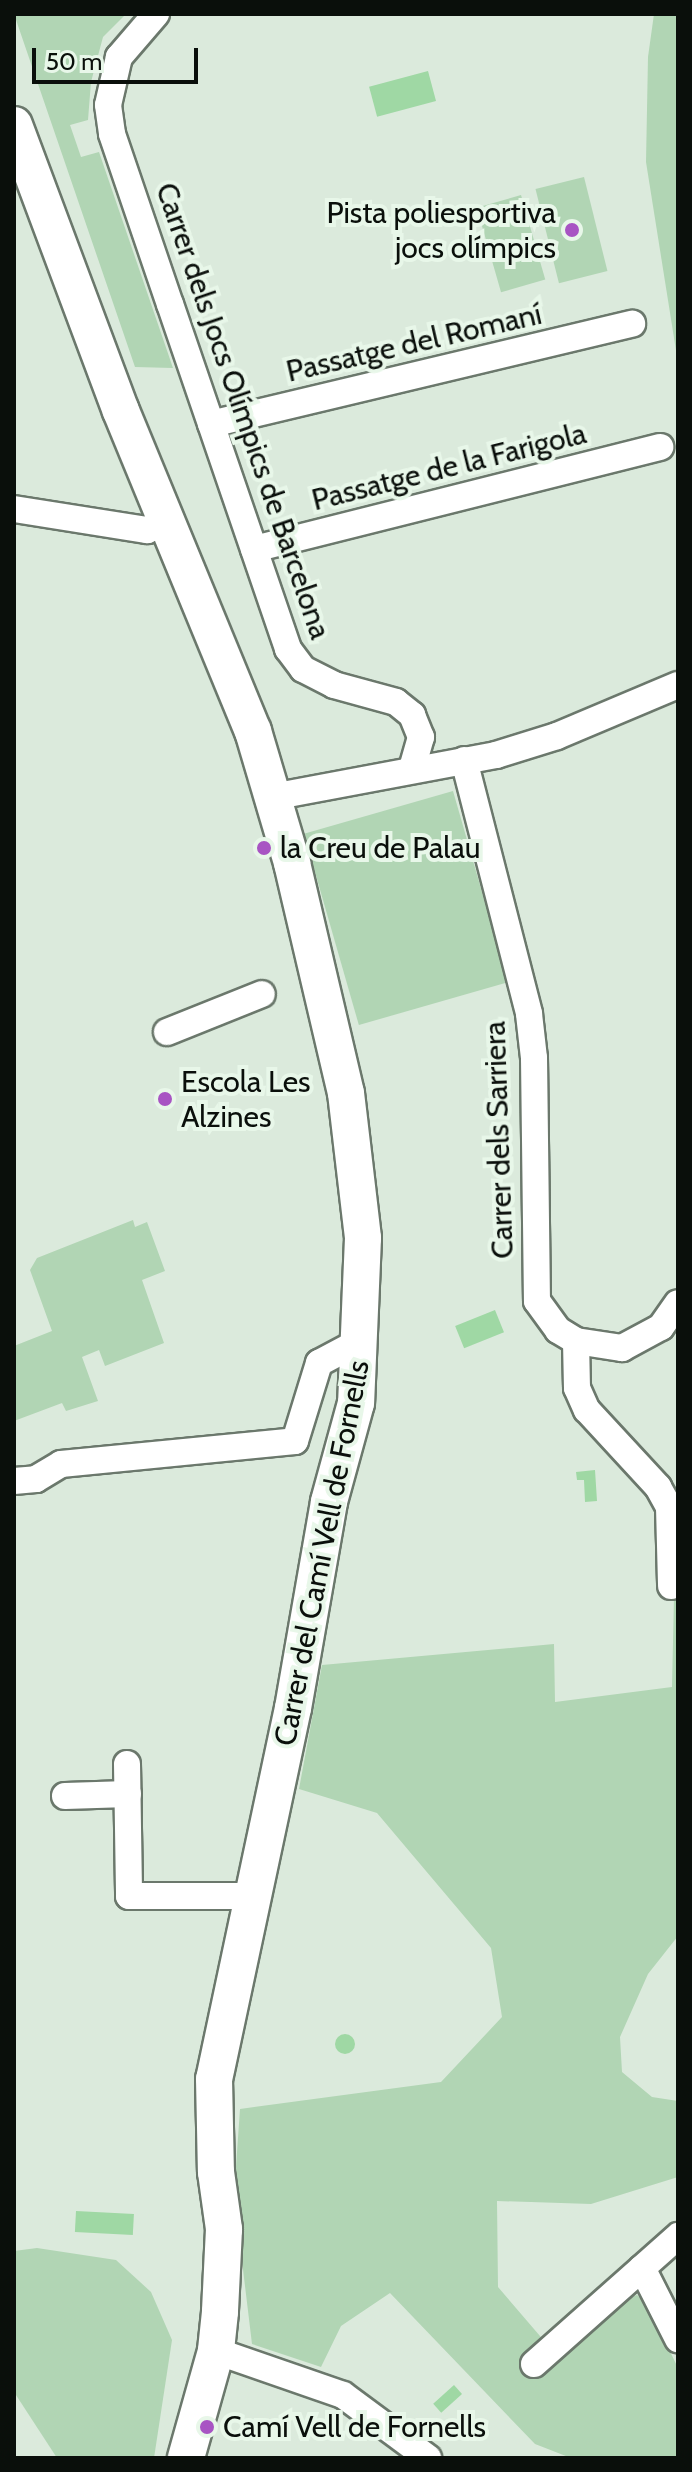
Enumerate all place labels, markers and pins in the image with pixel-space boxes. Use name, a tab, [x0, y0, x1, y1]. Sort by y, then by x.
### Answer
place label: Pista poliesportiva jocs olímpics	[326, 195, 556, 266]
marker: Pista poliesportiva jocs olímpics	[563, 221, 581, 239]
place label: la Creu de Palau	[280, 830, 481, 866]
marker: la Creu de Palau	[255, 839, 273, 857]
place label: Escola Les Alzines	[181, 1064, 311, 1134]
marker: Escola Les Alzines	[156, 1090, 174, 1108]
place label: Camí Vell de Fornells	[223, 2409, 486, 2445]
marker: Camí Vell de Fornells	[198, 2418, 216, 2436]

